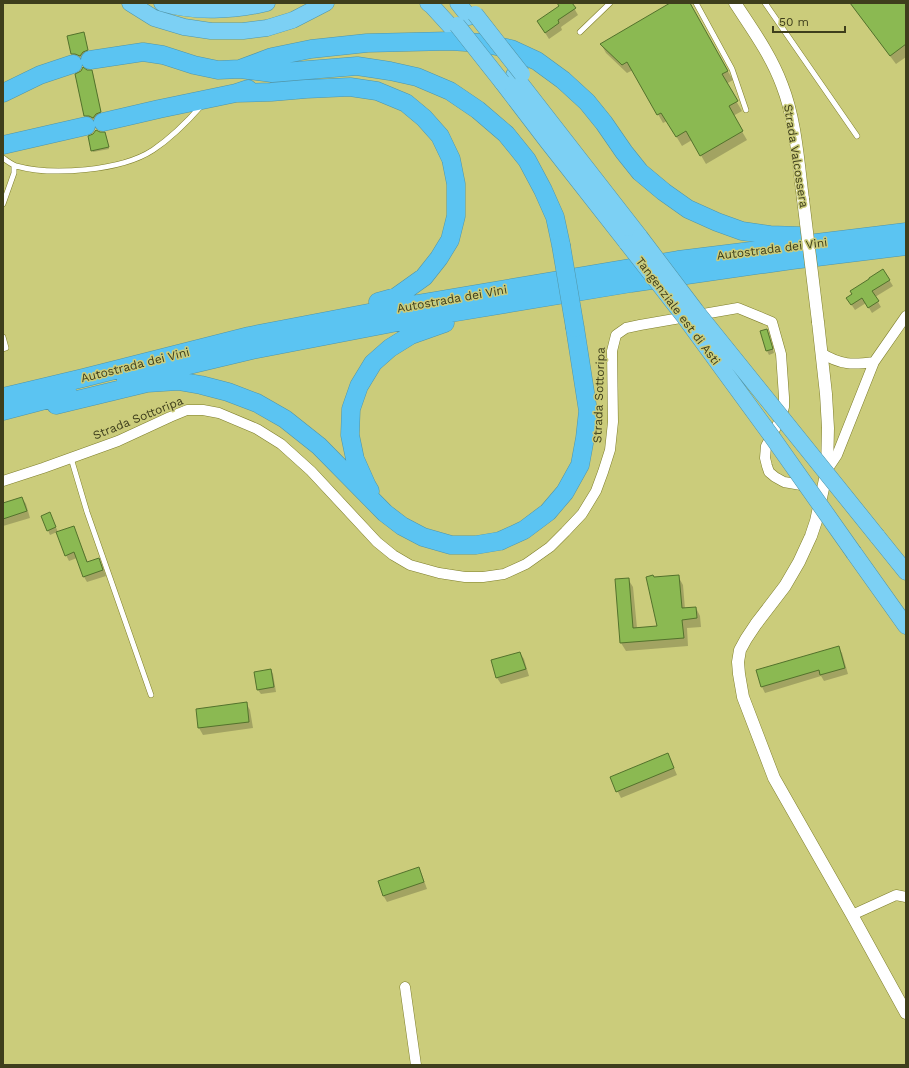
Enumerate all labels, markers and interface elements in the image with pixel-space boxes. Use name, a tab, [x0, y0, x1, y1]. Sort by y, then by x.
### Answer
scale bar	[773, 8, 845, 34]
text: 50 m	[779, 15, 809, 29]
street label: Strada Valcossera	[781, 103, 811, 209]
street label: Autostrada dei Vini	[716, 235, 828, 263]
street label: Tangenziale est di Asti	[633, 254, 723, 368]
street label: Autostrada dei Vini	[396, 282, 508, 316]
street label: Autostrada dei Vini	[79, 345, 191, 385]
street label: Strada Sottoripa	[590, 347, 608, 443]
street label: Strada Sottoripa	[91, 393, 185, 442]

